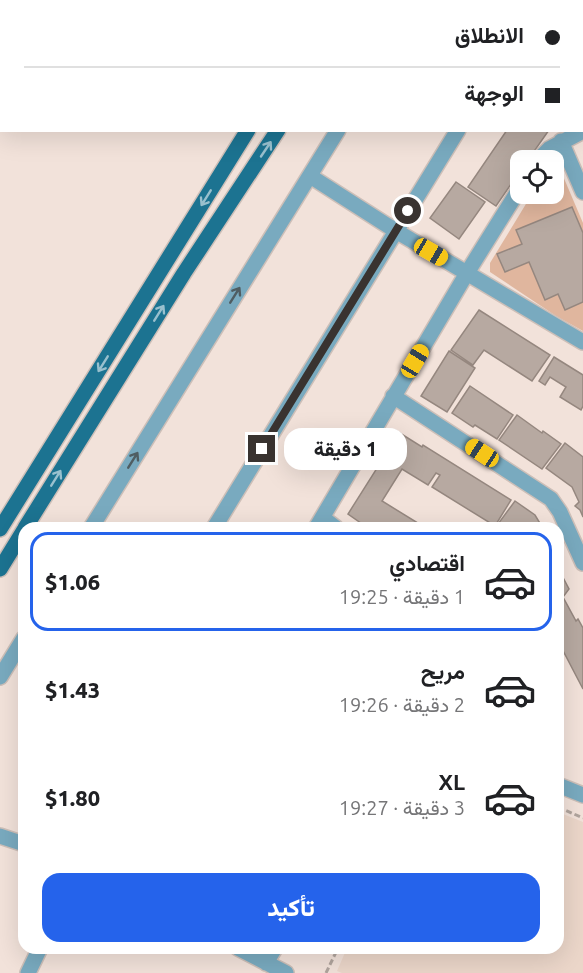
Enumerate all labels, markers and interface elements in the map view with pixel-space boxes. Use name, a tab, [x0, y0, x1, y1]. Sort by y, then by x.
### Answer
text: الانطلاق	[455, 22, 524, 47]
text: الوجهة	[464, 80, 524, 105]
one-way arrow	[260, 142, 272, 158]
map controls	[510, 150, 564, 204]
button: locate	[510, 150, 564, 204]
one-way arrow	[200, 189, 212, 206]
route start	[394, 197, 421, 224]
car	[411, 235, 451, 269]
one-way arrow	[229, 286, 242, 303]
one-way arrow	[153, 305, 165, 322]
car	[398, 341, 432, 381]
one-way arrow	[97, 355, 110, 372]
callout: 1 دقيقة	[283, 428, 406, 470]
route end	[248, 435, 275, 462]
car	[462, 436, 502, 470]
text: 1 دقيقة	[314, 437, 377, 460]
one-way arrow	[127, 452, 139, 469]
one-way arrow	[50, 470, 62, 487]
text: اقتصادي	[389, 550, 465, 575]
icon: car	[483, 555, 537, 609]
text: $1.06	[45, 569, 100, 594]
text: 1 دقيقة · 19:25	[339, 585, 465, 608]
text: مريح	[421, 658, 465, 683]
icon: car	[483, 663, 537, 717]
text: $1.43	[45, 677, 100, 702]
text: 2 دقيقة · 19:26	[339, 693, 465, 716]
text: XL	[438, 769, 465, 794]
icon: car	[483, 771, 537, 825]
text: $1.80	[45, 785, 100, 810]
text: 3 دقيقة · 19:27	[339, 796, 465, 819]
button: تأكيد	[42, 873, 540, 942]

